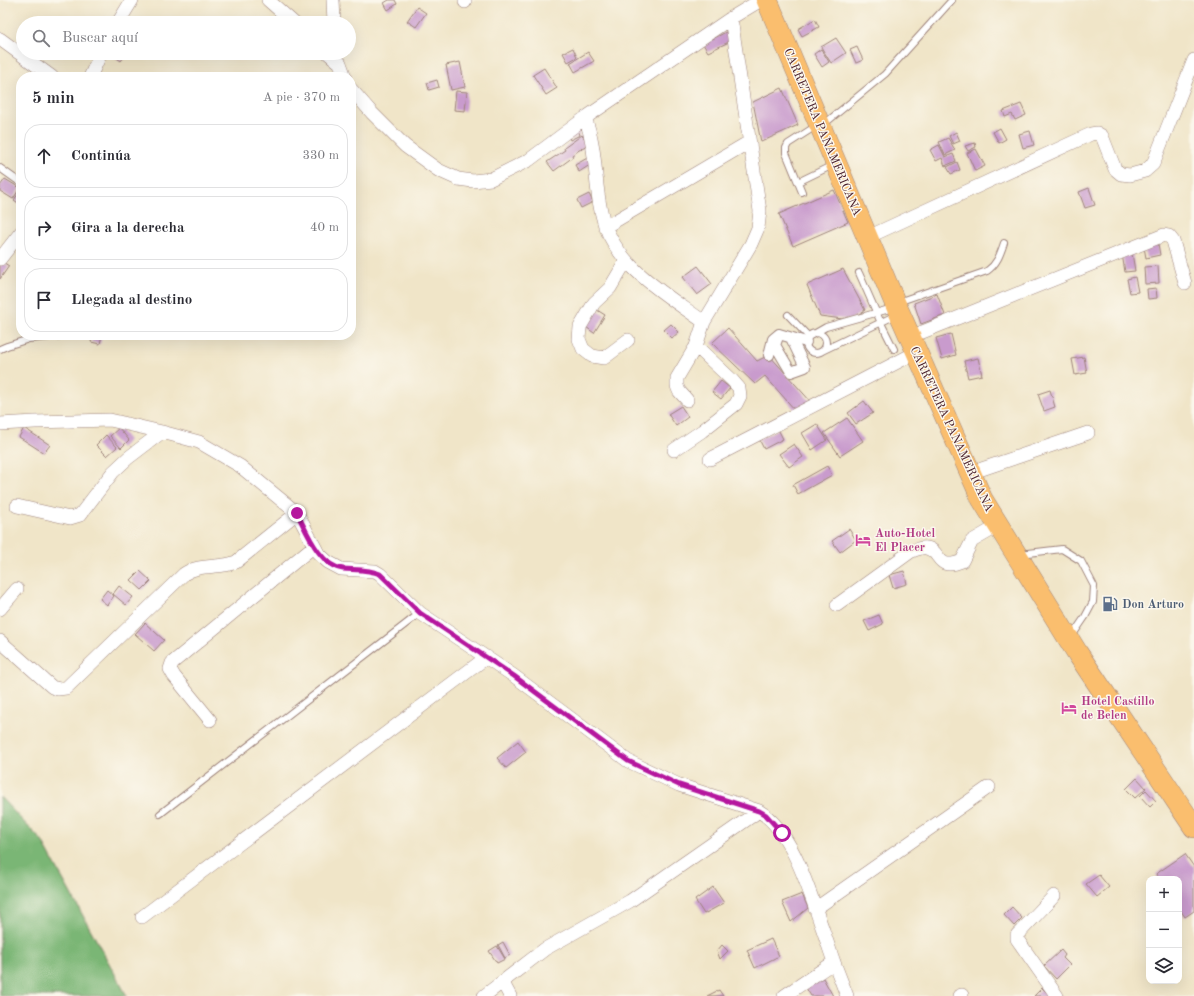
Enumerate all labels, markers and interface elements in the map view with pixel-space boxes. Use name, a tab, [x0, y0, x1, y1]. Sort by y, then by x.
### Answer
search box	[16, 16, 356, 60]
icon: search	[30, 27, 52, 49]
text: Buscar aquí	[62, 31, 138, 46]
street label: CARRETERA PANAMERICANA	[781, 47, 863, 218]
text: 5 min	[32, 90, 75, 107]
text: A pie · 370 m	[263, 91, 340, 104]
icon: ahead	[33, 145, 55, 167]
text: Continúa	[71, 149, 131, 164]
text: 330 m	[302, 149, 339, 162]
icon: right	[33, 217, 55, 239]
text: Gira a la derecha	[71, 221, 185, 236]
text: 40 m	[310, 221, 339, 234]
icon: arrive	[33, 289, 55, 311]
text: Llegada al destino	[71, 293, 192, 308]
street label: CARRETERA PANAMERICANA	[907, 345, 995, 514]
route end	[288, 504, 306, 522]
place label: Auto-Hotel El Placer	[875, 528, 935, 554]
hotel icon: Auto-Hotel El Placer	[854, 531, 872, 549]
fuel station icon: Don Arturo	[1101, 595, 1119, 613]
place label: Don Arturo	[1122, 599, 1184, 611]
place label: Hotel Castillo de Belen	[1081, 696, 1155, 722]
hotel icon: Hotel Castillo de Belen	[1060, 699, 1078, 717]
route start	[773, 824, 791, 842]
map controls	[1146, 876, 1182, 984]
button: +	[1146, 876, 1182, 912]
button: −	[1146, 912, 1182, 948]
button: layers	[1146, 948, 1182, 984]

